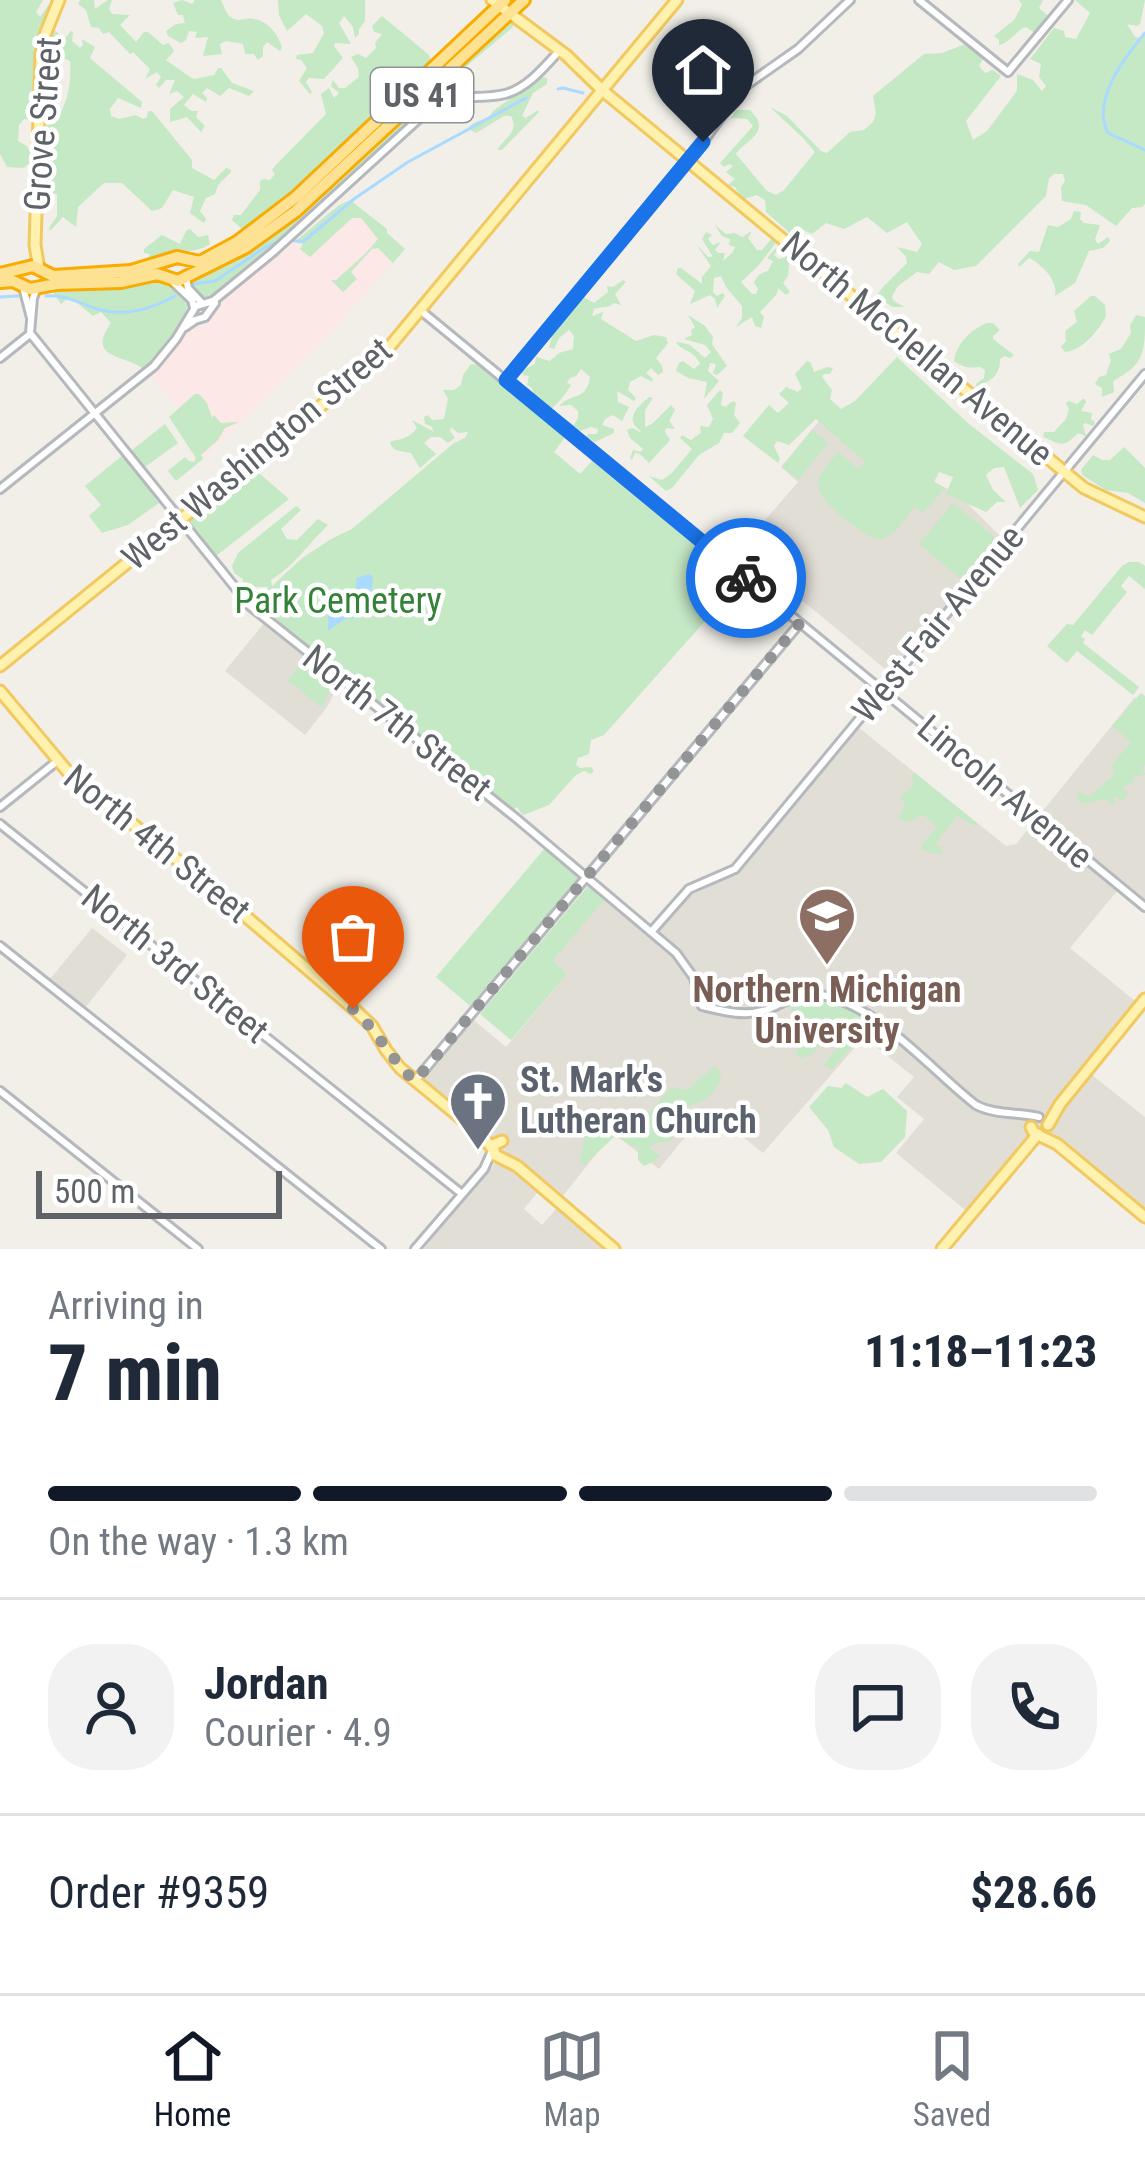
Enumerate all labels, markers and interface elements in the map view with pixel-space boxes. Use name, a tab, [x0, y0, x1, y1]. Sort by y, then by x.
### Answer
pin	[652, 19, 754, 142]
street label: Grove Street	[16, 36, 70, 212]
icon: home	[670, 37, 736, 103]
road number: US 41	[371, 68, 473, 122]
street label: North McClellan Avenue	[773, 223, 1061, 475]
street label: West Washington Street	[114, 329, 400, 579]
street label: West Fair Avenue	[843, 517, 1033, 731]
courier	[686, 518, 806, 638]
icon: bike	[713, 545, 779, 611]
park label: Park Cemetery	[234, 580, 442, 622]
street label: North 7th Street	[295, 637, 499, 809]
street label: Lincoln Avenue	[909, 707, 1101, 877]
street label: North 4th Street	[56, 756, 258, 932]
street label: North 3rd Street	[73, 876, 277, 1052]
school or university icon: Northern Michigan University	[796, 885, 858, 967]
pin	[302, 886, 404, 1009]
icon: bag	[320, 904, 386, 970]
place label: Northern Michigan University	[692, 969, 962, 1052]
place label: St. Mark's Lutheran Church	[520, 1059, 757, 1142]
church icon: St. Mark's Lutheran Church	[447, 1070, 509, 1152]
scale bar	[36, 1165, 282, 1218]
text: 500 m	[54, 1172, 135, 1211]
text: Arriving in	[48, 1283, 204, 1329]
text: 11:18–11:23	[864, 1325, 1097, 1378]
text: 7 min	[48, 1328, 222, 1419]
text: On the way · 1.3 km	[48, 1519, 349, 1565]
button: person	[48, 1644, 174, 1770]
button: chat	[815, 1644, 941, 1770]
button: phone	[971, 1644, 1097, 1770]
text: Jordan	[204, 1657, 329, 1710]
text: Courier · 4.9	[204, 1710, 392, 1756]
text: Order #9359	[48, 1866, 269, 1919]
text: $28.66	[970, 1866, 1097, 1919]
tab: Home	[154, 2023, 231, 2134]
tab: Map	[539, 2023, 605, 2134]
tab: Saved	[913, 2023, 991, 2134]

